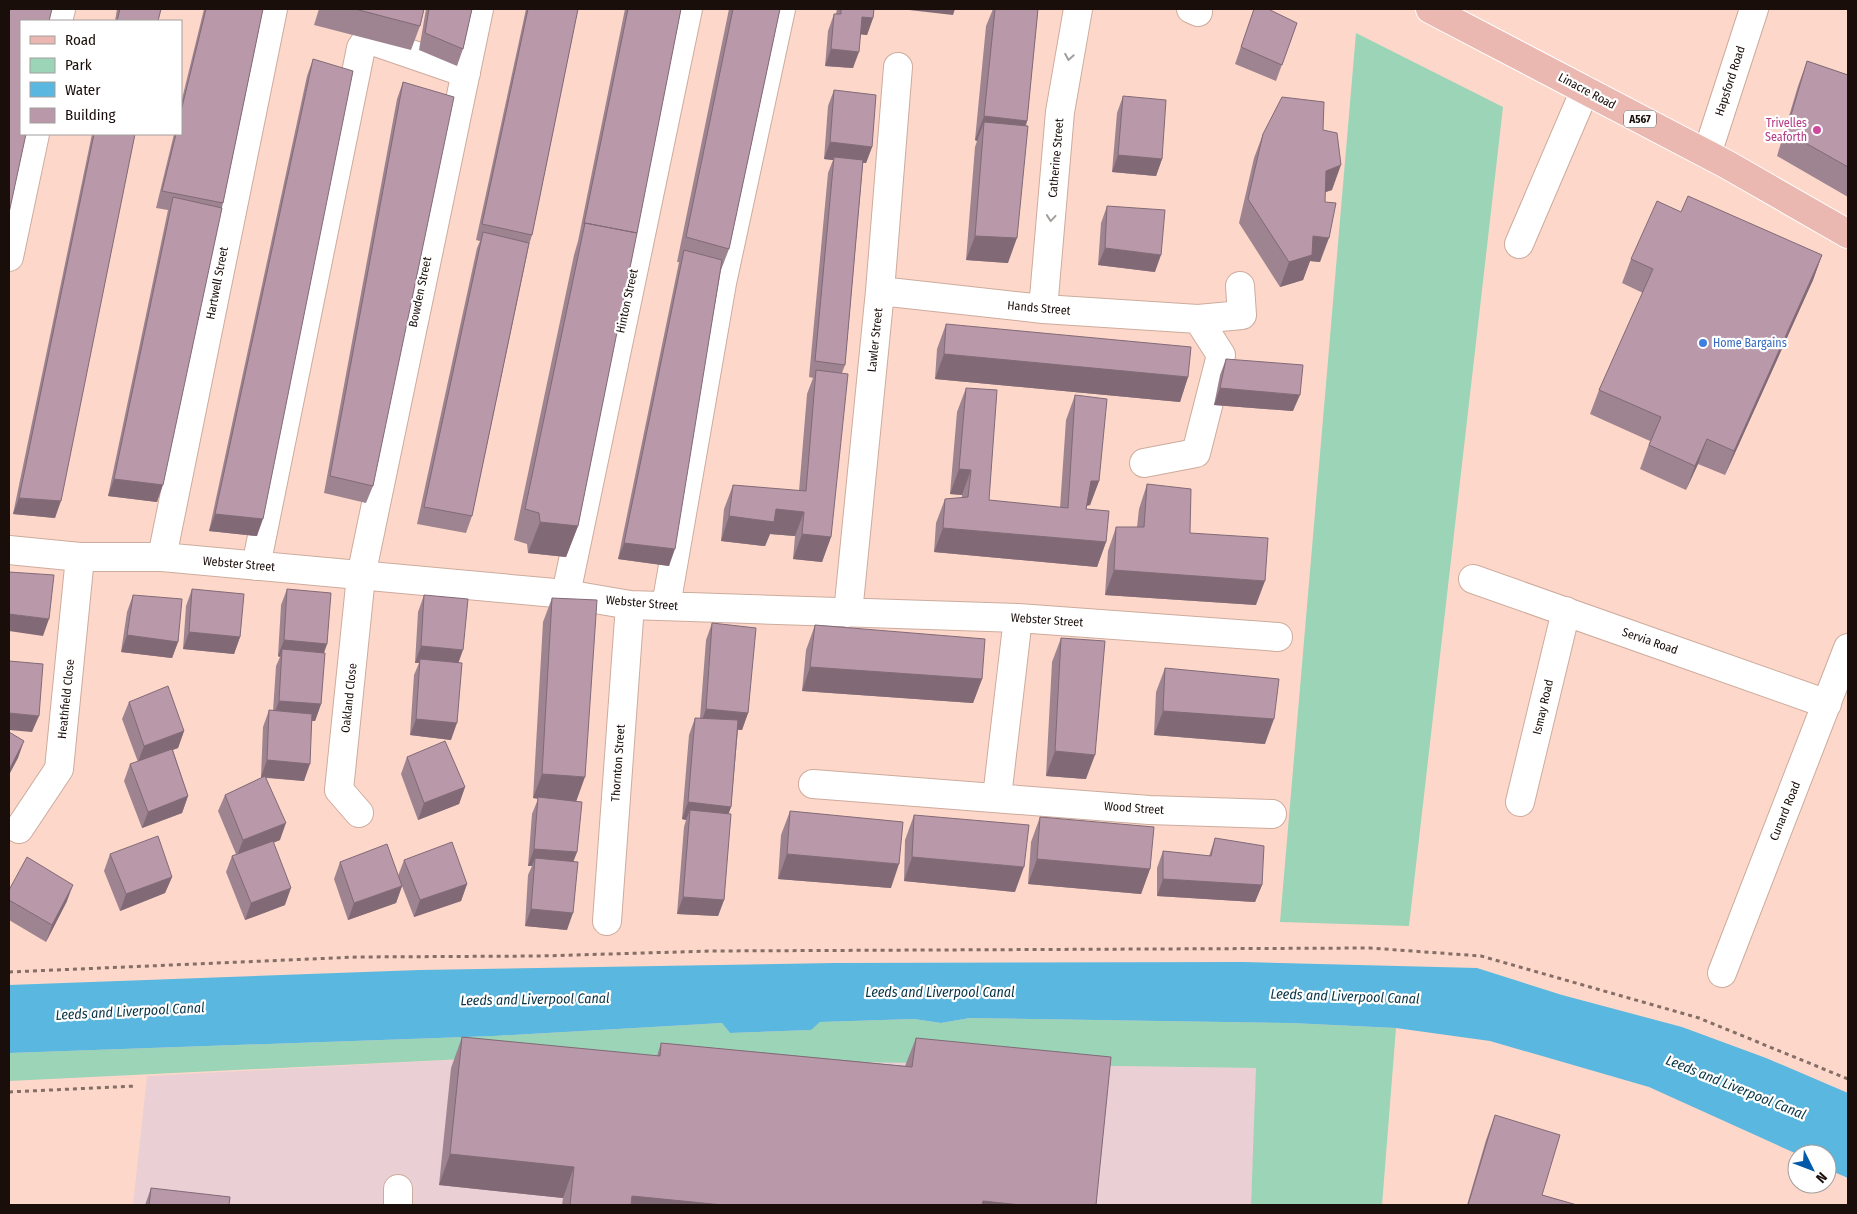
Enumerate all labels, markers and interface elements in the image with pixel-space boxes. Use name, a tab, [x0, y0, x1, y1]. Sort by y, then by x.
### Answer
legend	[20, 20, 182, 135]
text: Road	[65, 31, 96, 49]
street label: Hapsford Road	[1712, 44, 1748, 118]
one-way arrow	[1065, 52, 1075, 61]
text: Park	[65, 56, 92, 74]
street label: Linacre Road	[1556, 70, 1618, 112]
text: Water	[65, 81, 101, 99]
text: Building	[65, 106, 116, 124]
road number: A567	[1624, 110, 1656, 128]
place label: Trivelles Seaforth	[1765, 116, 1807, 144]
street label: Catherine Street	[1046, 118, 1066, 198]
marker: Trivelles Seaforth	[1811, 124, 1823, 136]
one-way arrow	[1045, 214, 1056, 222]
street label: Hartwell Street	[203, 245, 231, 321]
street label: Bowden Street	[406, 255, 434, 329]
street label: Hinton Street	[613, 268, 641, 334]
street label: Hands Street	[1007, 298, 1071, 318]
street label: Lawler Street	[865, 307, 885, 373]
place label: Home Bargains	[1713, 336, 1787, 350]
marker: Home Bargains	[1697, 337, 1709, 349]
street label: Webster Street	[202, 554, 276, 574]
street label: Webster Street	[605, 593, 679, 613]
street label: Webster Street	[1010, 610, 1084, 630]
street label: Servia Road	[1620, 625, 1680, 657]
street label: Heathfield Close	[55, 658, 77, 740]
street label: Oakland Close	[338, 662, 360, 733]
street label: Ismay Road	[1530, 678, 1556, 736]
street label: Thornton Street	[608, 724, 628, 802]
street label: Cunard Road	[1767, 779, 1803, 843]
street label: Wood Street	[1103, 799, 1165, 817]
water label: Leeds and Liverpool Canal	[865, 984, 1015, 1001]
water label: Leeds and Liverpool Canal	[1270, 985, 1420, 1008]
water label: Leeds and Liverpool Canal	[460, 990, 610, 1009]
water label: Leeds and Liverpool Canal	[55, 999, 205, 1024]
water label: Leeds and Liverpool Canal	[1663, 1052, 1809, 1123]
north arrow	[1787, 1144, 1837, 1194]
text: N	[1812, 1169, 1830, 1186]

